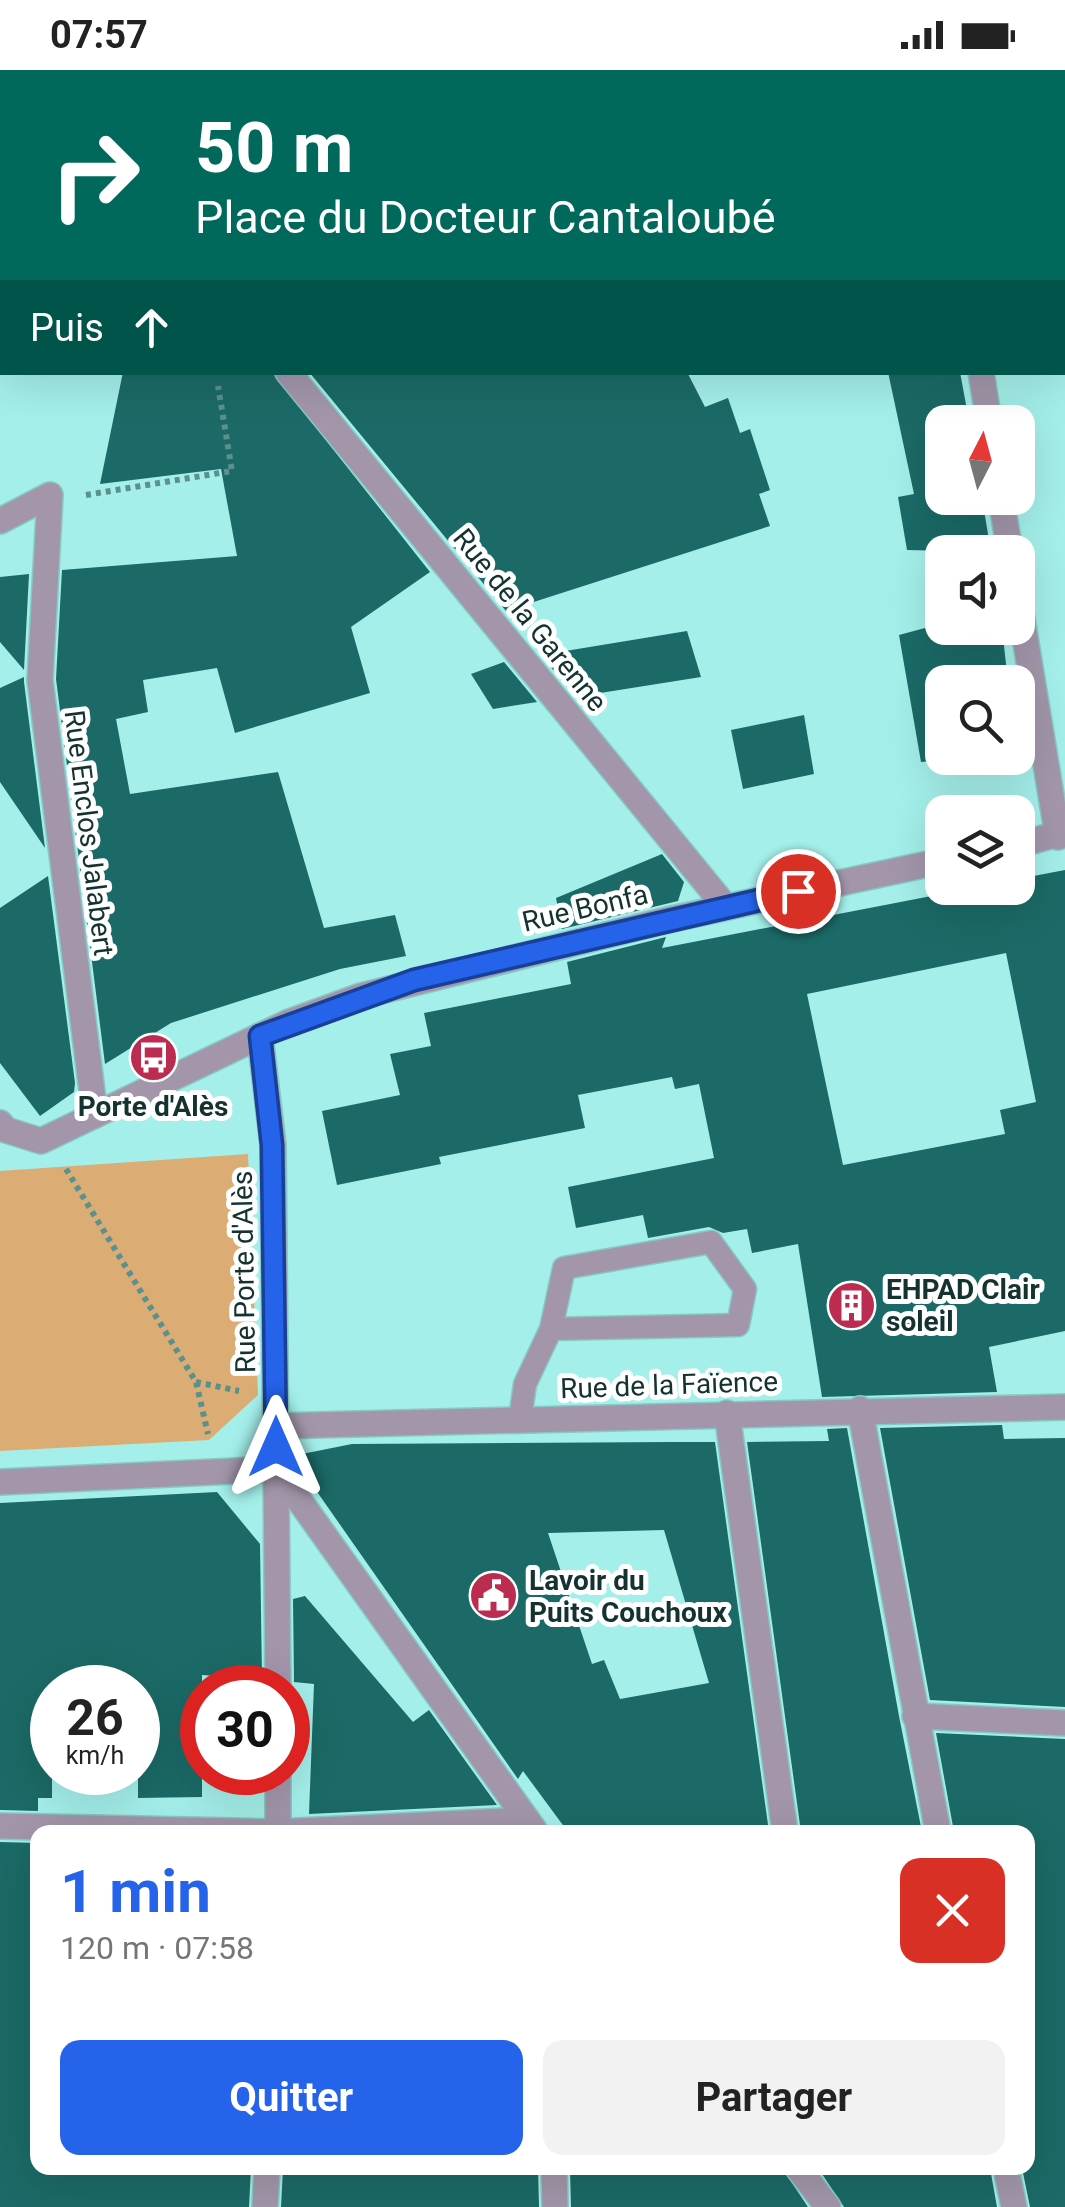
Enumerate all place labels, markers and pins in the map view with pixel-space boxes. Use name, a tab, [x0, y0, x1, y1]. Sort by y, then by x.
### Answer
pin	[756, 849, 841, 934]
bus stop icon: Porte d'Alès	[127, 1032, 179, 1084]
place label: Porte d'Alès	[78, 1090, 228, 1123]
place label: EHPAD Clair soleil	[886, 1273, 1040, 1338]
building icon: EHPAD Clair soleil	[825, 1279, 877, 1331]
place label: Lavoir du Puits Couchoux	[529, 1564, 728, 1629]
public building icon: Lavoir du Puits Couchoux	[468, 1570, 520, 1622]

